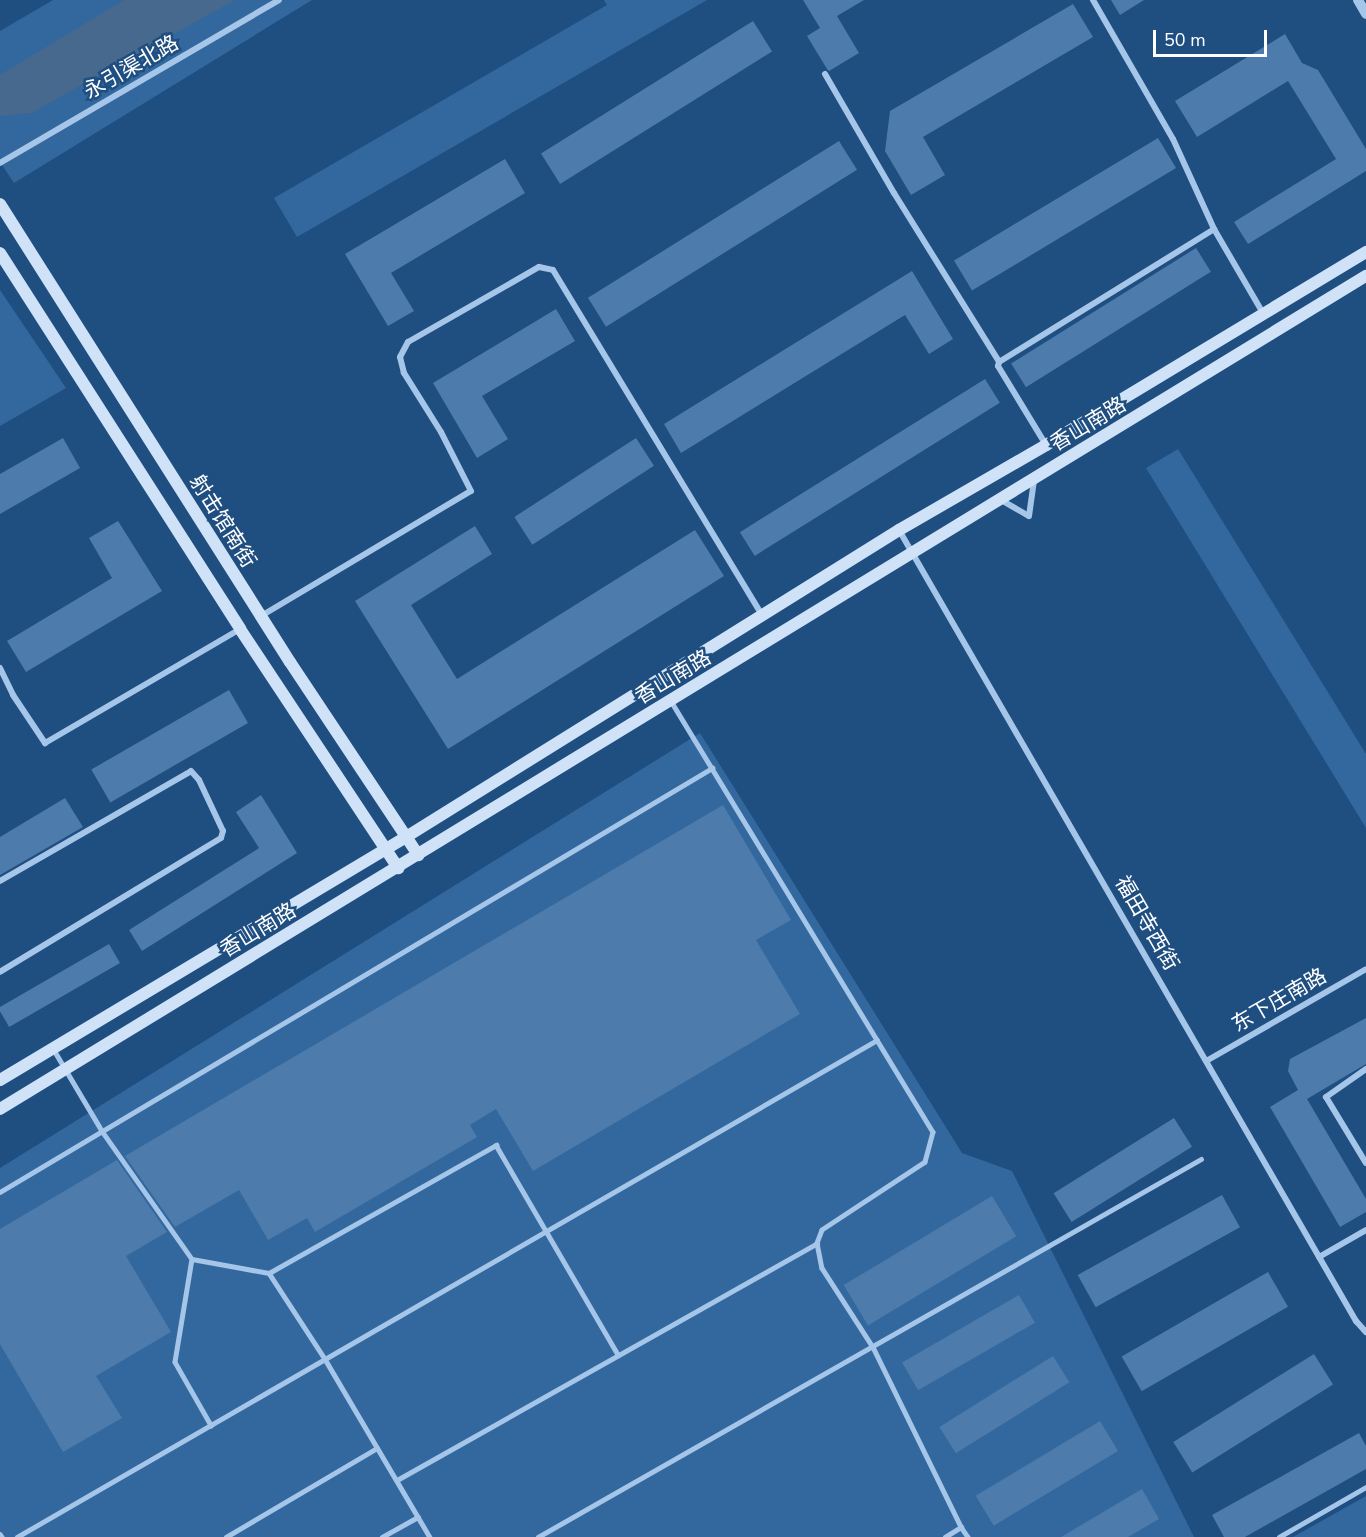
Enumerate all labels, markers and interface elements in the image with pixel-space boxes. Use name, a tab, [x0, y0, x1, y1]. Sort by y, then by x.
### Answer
scale bar	[1156, 18, 1270, 56]
text: 50 m	[1164, 28, 1206, 52]
street label: 永引渠北路	[79, 30, 183, 104]
street label: 香山南路	[1046, 392, 1130, 456]
street label: 射击馆南街	[184, 470, 262, 572]
street label: 香山南路	[631, 645, 715, 709]
street label: 福田寺西街	[1110, 871, 1184, 975]
street label: 香山南路	[216, 898, 300, 962]
street label: 东下庄南路	[1227, 963, 1331, 1037]

